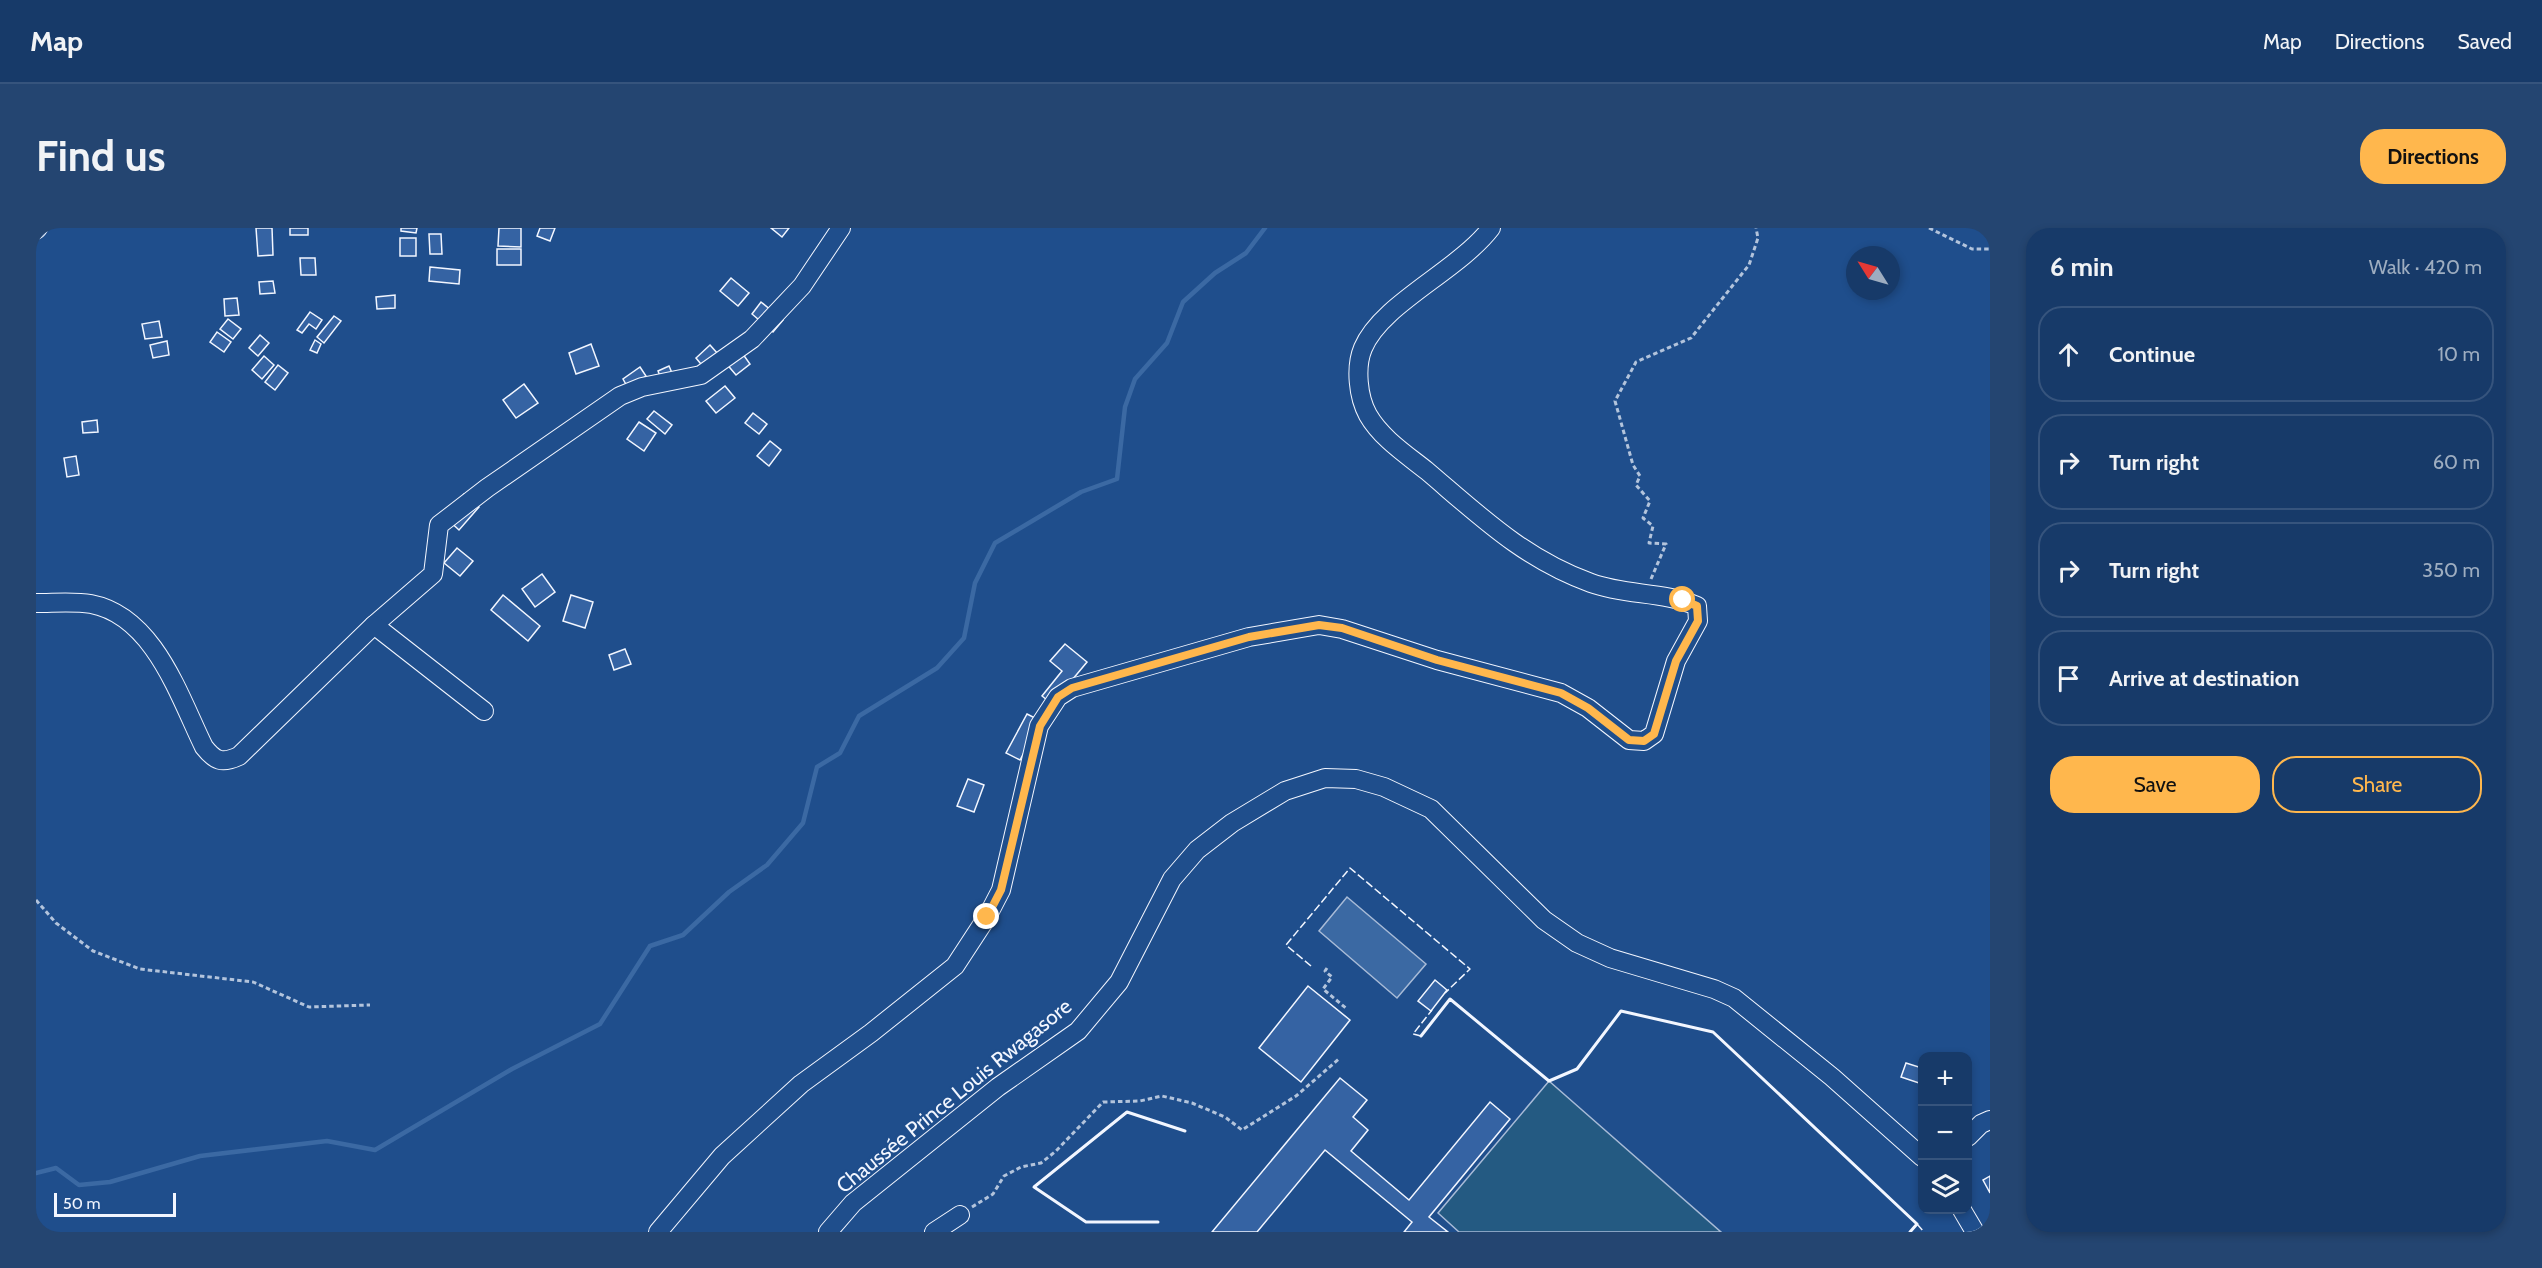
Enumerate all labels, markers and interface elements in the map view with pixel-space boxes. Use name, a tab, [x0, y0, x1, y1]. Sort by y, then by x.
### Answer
text: Map	[30, 24, 83, 58]
text: Map	[2263, 29, 2302, 54]
text: Directions	[2335, 29, 2424, 54]
text: Saved	[2457, 29, 2512, 54]
button: Directions	[2360, 129, 2506, 184]
text: Find us	[36, 130, 165, 182]
north arrow	[1846, 246, 1900, 300]
text: 6 min	[2050, 251, 2114, 283]
text: Walk · 420 m	[2369, 255, 2482, 279]
icon: ahead	[2052, 338, 2085, 371]
text: Continue	[2109, 341, 2195, 368]
text: 10 m	[2437, 342, 2480, 366]
icon: right	[2052, 446, 2085, 479]
text: Turn right	[2109, 449, 2199, 476]
text: 60 m	[2433, 450, 2480, 474]
icon: right	[2052, 554, 2085, 587]
text: Turn right	[2109, 557, 2199, 584]
text: 350 m	[2422, 558, 2480, 582]
route start	[1669, 586, 1695, 612]
icon: arrive	[2052, 662, 2085, 695]
text: Arrive at destination	[2109, 665, 2299, 692]
button: Save	[2050, 756, 2260, 813]
button: Share	[2272, 756, 2482, 813]
route end	[973, 903, 999, 929]
street label: Chaussée Prince Louis Rwagasore	[831, 993, 1076, 1198]
map controls	[1918, 1052, 1972, 1214]
button: +	[1918, 1052, 1972, 1106]
button: −	[1918, 1106, 1972, 1160]
button: layers	[1918, 1160, 1972, 1214]
scale bar	[54, 1190, 176, 1218]
text: 50 m	[63, 1194, 100, 1213]

